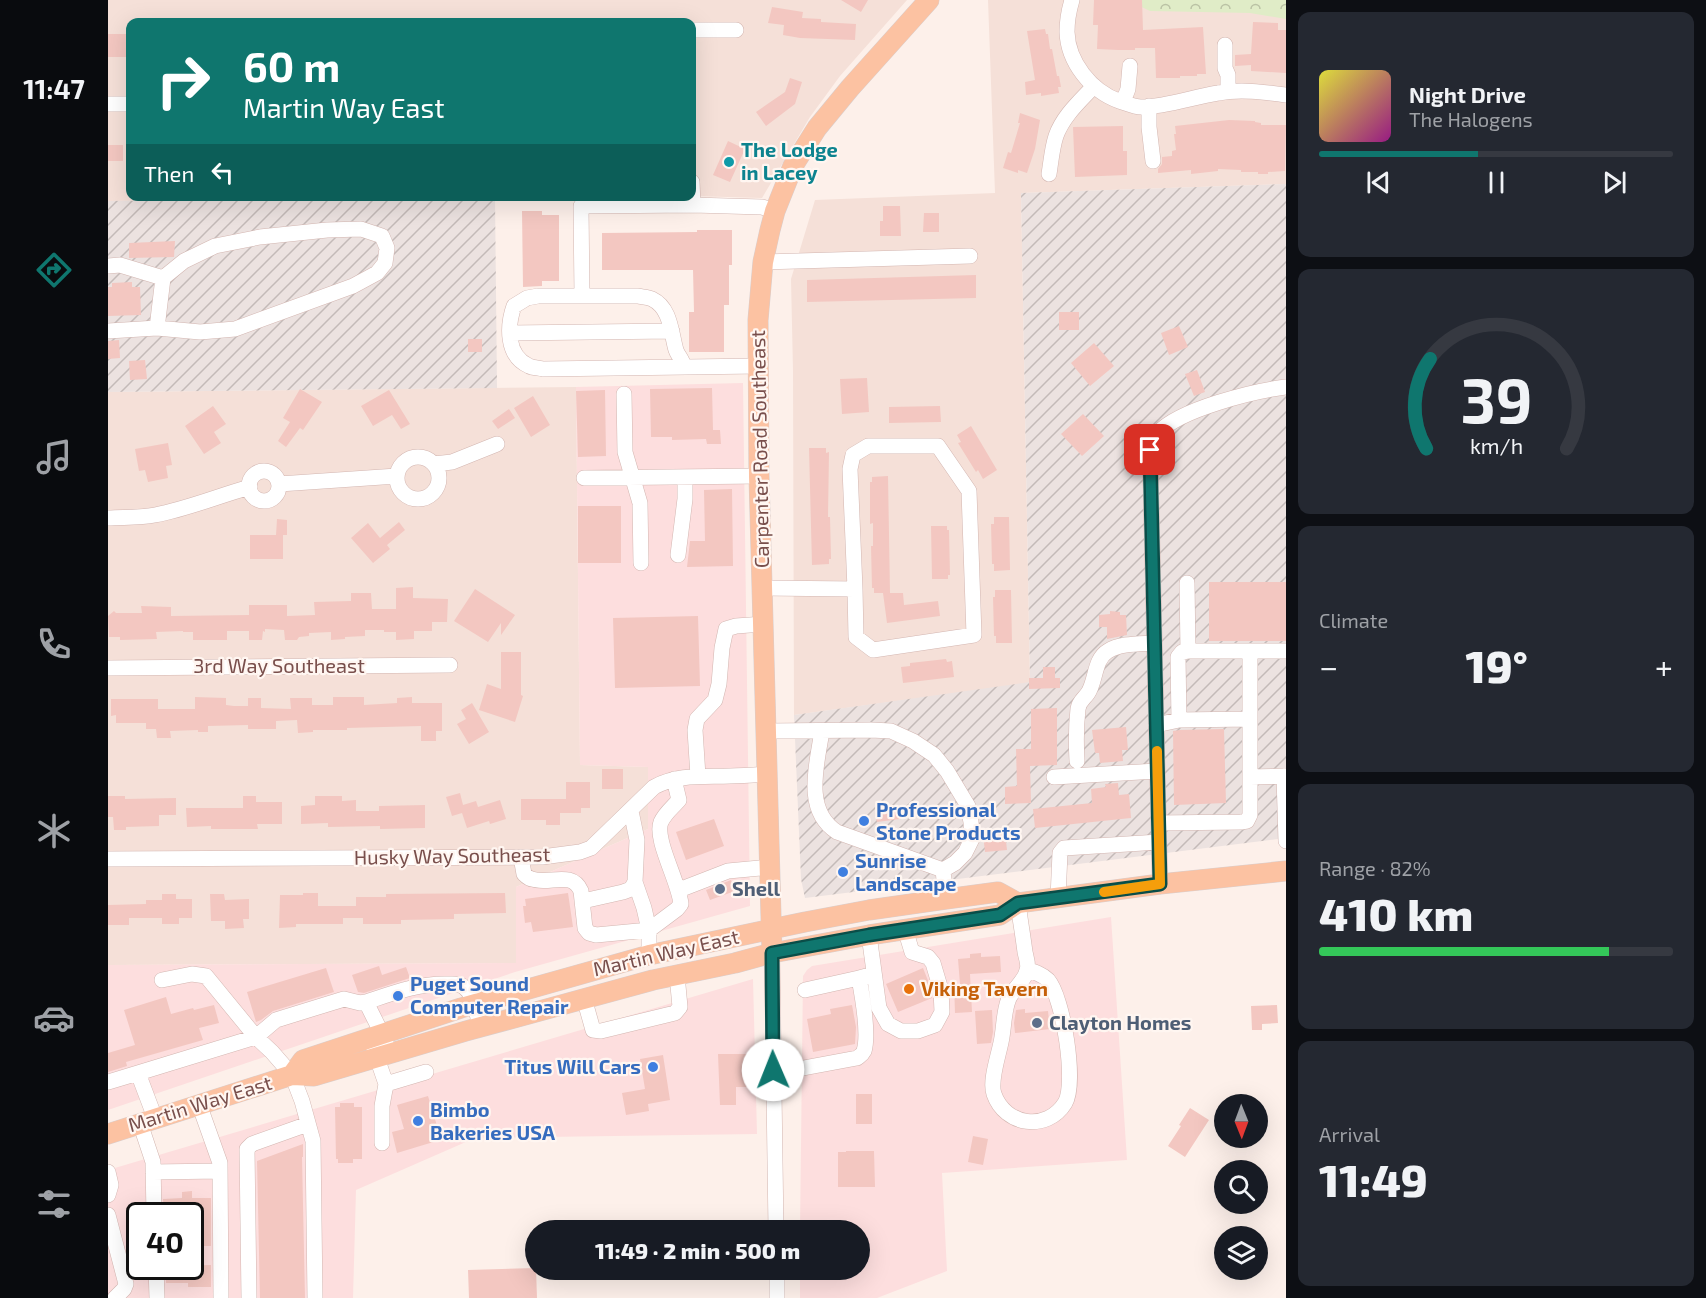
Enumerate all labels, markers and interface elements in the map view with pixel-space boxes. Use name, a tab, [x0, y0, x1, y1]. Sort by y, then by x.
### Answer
text: 60 m	[243, 40, 340, 90]
icon: right	[144, 42, 222, 120]
text: 11:47	[23, 72, 85, 104]
text: Night Drive	[1409, 81, 1526, 107]
text: Martin Way East	[243, 91, 444, 123]
text: The Halogens	[1409, 107, 1533, 131]
place label: The Lodge in Lacey	[741, 137, 838, 185]
marker: The Lodge in Lacey	[722, 155, 736, 169]
icon: left	[206, 156, 239, 189]
text: Then	[144, 160, 194, 186]
icon: previous	[1362, 166, 1395, 199]
icon: pause	[1480, 166, 1513, 199]
icon: next	[1598, 166, 1631, 199]
icon: directions	[33, 249, 75, 291]
street label: Carpenter Road Southeast	[745, 329, 773, 568]
text: 39	[1460, 361, 1532, 436]
pin	[1124, 424, 1175, 475]
icon: arrive	[1133, 433, 1166, 466]
text: km/h	[1469, 433, 1523, 458]
icon: music	[33, 436, 75, 478]
text: Climate	[1319, 608, 1388, 632]
icon: phone	[33, 623, 75, 665]
text: 19°	[1465, 638, 1528, 692]
text: −	[1319, 646, 1338, 686]
text: +	[1655, 646, 1673, 686]
street label: 3rd Way Southeast	[193, 653, 365, 677]
place label: Professional Stone Products	[876, 797, 1021, 844]
icon: climate	[33, 810, 75, 852]
marker: Professional Stone Products	[857, 814, 871, 828]
street label: Husky Way Southeast	[354, 841, 551, 869]
place label: Sunrise Landscape	[855, 848, 957, 895]
text: Range · 82%	[1319, 856, 1431, 880]
marker: Sunrise Landscape	[836, 865, 850, 879]
place label: Shell	[732, 876, 781, 900]
marker: Shell	[713, 882, 727, 896]
text: 410 km	[1319, 886, 1473, 940]
street label: Martin Way East	[590, 923, 742, 980]
place label: Puget Sound Computer Repair	[410, 971, 569, 1018]
place label: Viking Tavern	[921, 976, 1048, 1000]
marker: Viking Tavern	[902, 982, 916, 996]
marker: Puget Sound Computer Repair	[391, 989, 405, 1003]
icon: car	[33, 997, 75, 1039]
place label: Clayton Homes	[1049, 1010, 1191, 1035]
marker: Clayton Homes	[1030, 1016, 1044, 1030]
position arrow	[741, 1038, 805, 1102]
place label: Titus Will Cars	[504, 1054, 641, 1078]
marker: Titus Will Cars	[646, 1060, 660, 1074]
street label: Martin Way East	[125, 1070, 275, 1136]
north arrow	[1214, 1094, 1268, 1148]
map controls	[1214, 1094, 1268, 1280]
place label: Bimbo Bakeries USA	[430, 1097, 556, 1144]
marker: Bimbo Bakeries USA	[411, 1114, 425, 1128]
text: Arrival	[1319, 1122, 1380, 1146]
text: 11:49	[1319, 1152, 1428, 1206]
button: search	[1214, 1160, 1268, 1214]
icon: filters	[33, 1183, 75, 1225]
speed limit sign: 40	[126, 1202, 204, 1280]
button: layers	[1214, 1226, 1268, 1280]
text: 11:49 · 2 min · 500 m	[595, 1237, 800, 1263]

